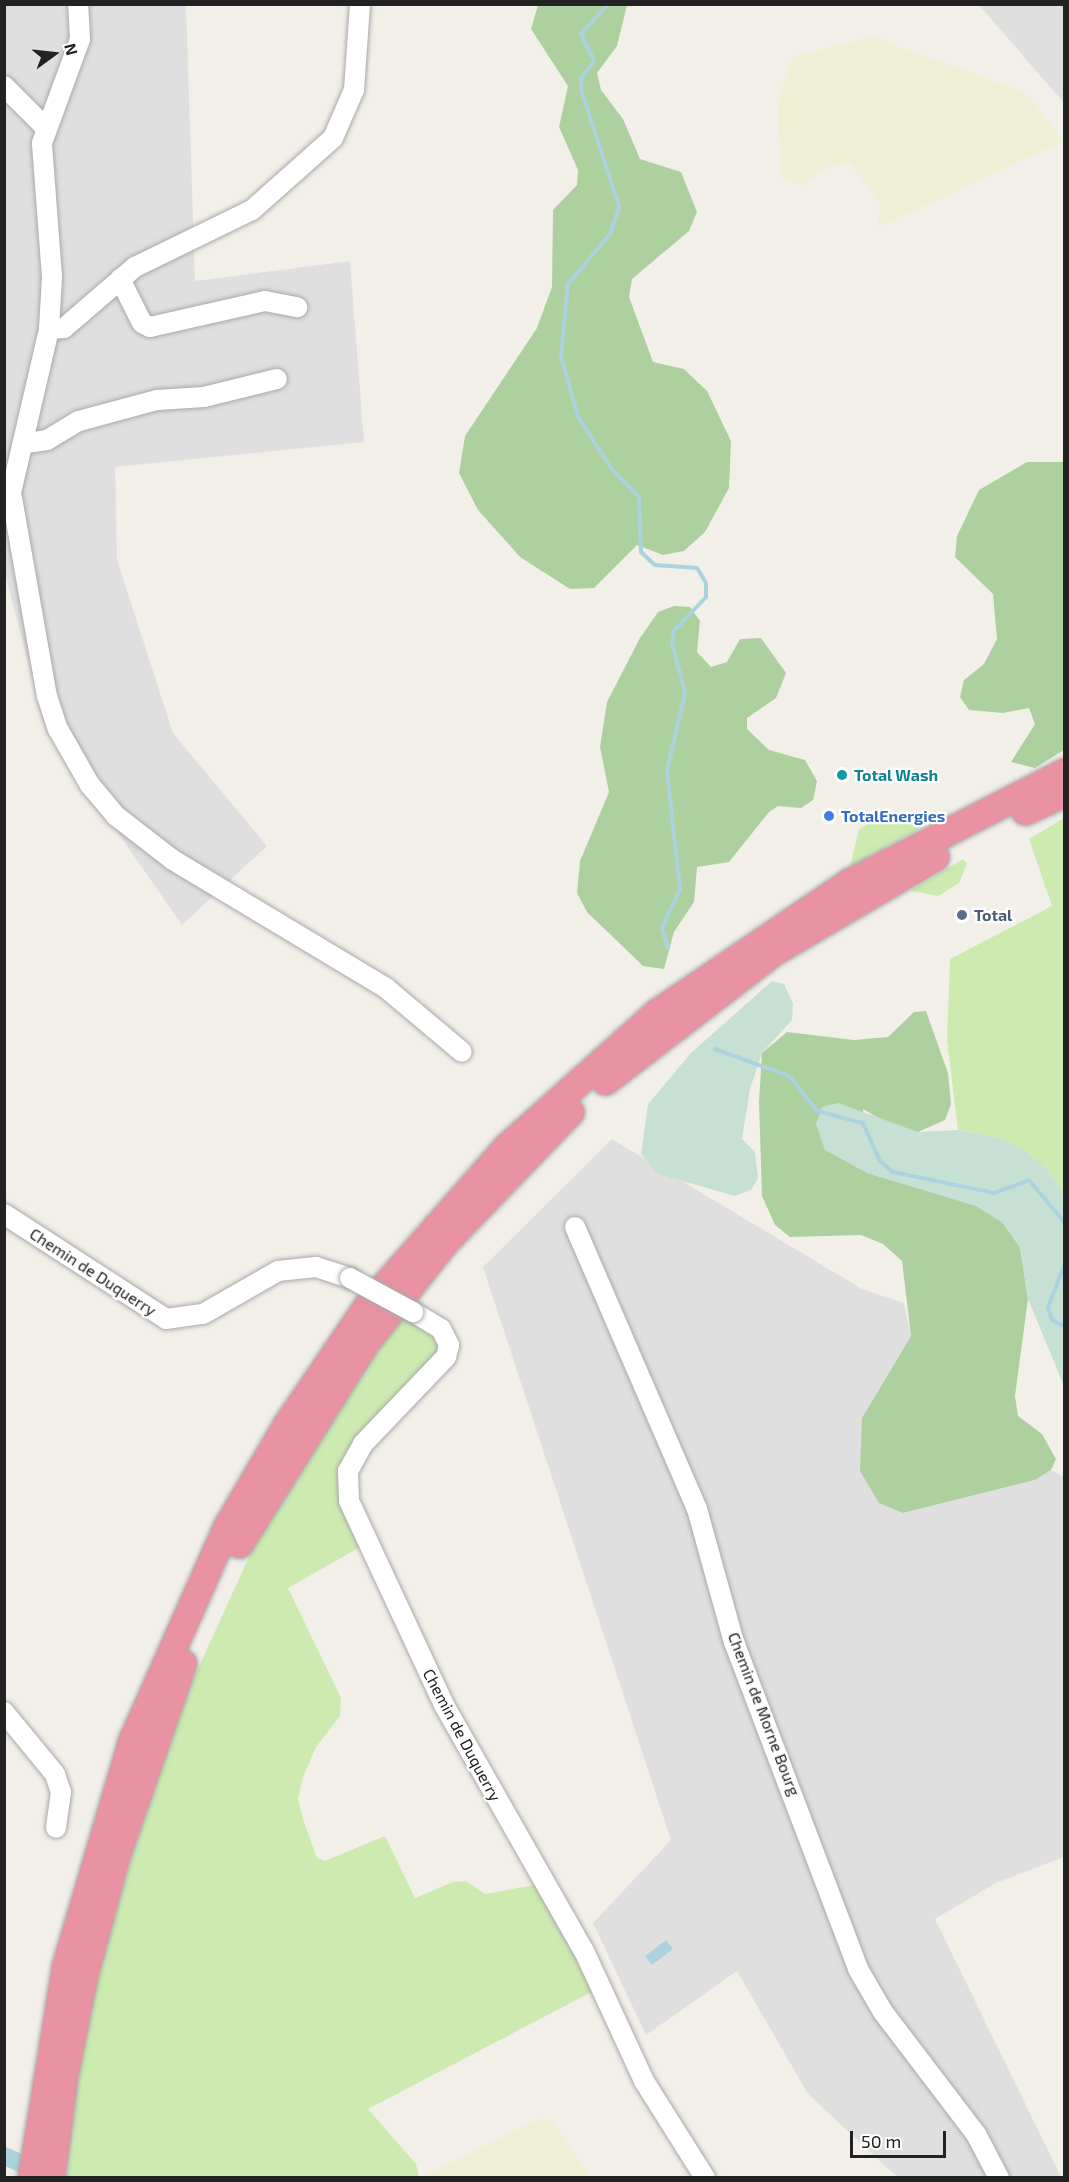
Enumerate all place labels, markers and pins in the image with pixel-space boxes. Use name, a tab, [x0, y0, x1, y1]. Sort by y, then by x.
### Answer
place label: Total Wash	[854, 765, 938, 785]
marker: Total Wash	[835, 768, 849, 782]
place label: TotalEnergies	[841, 806, 945, 826]
marker: TotalEnergies	[822, 809, 836, 823]
place label: Total	[974, 905, 1012, 925]
marker: Total	[955, 908, 969, 922]

